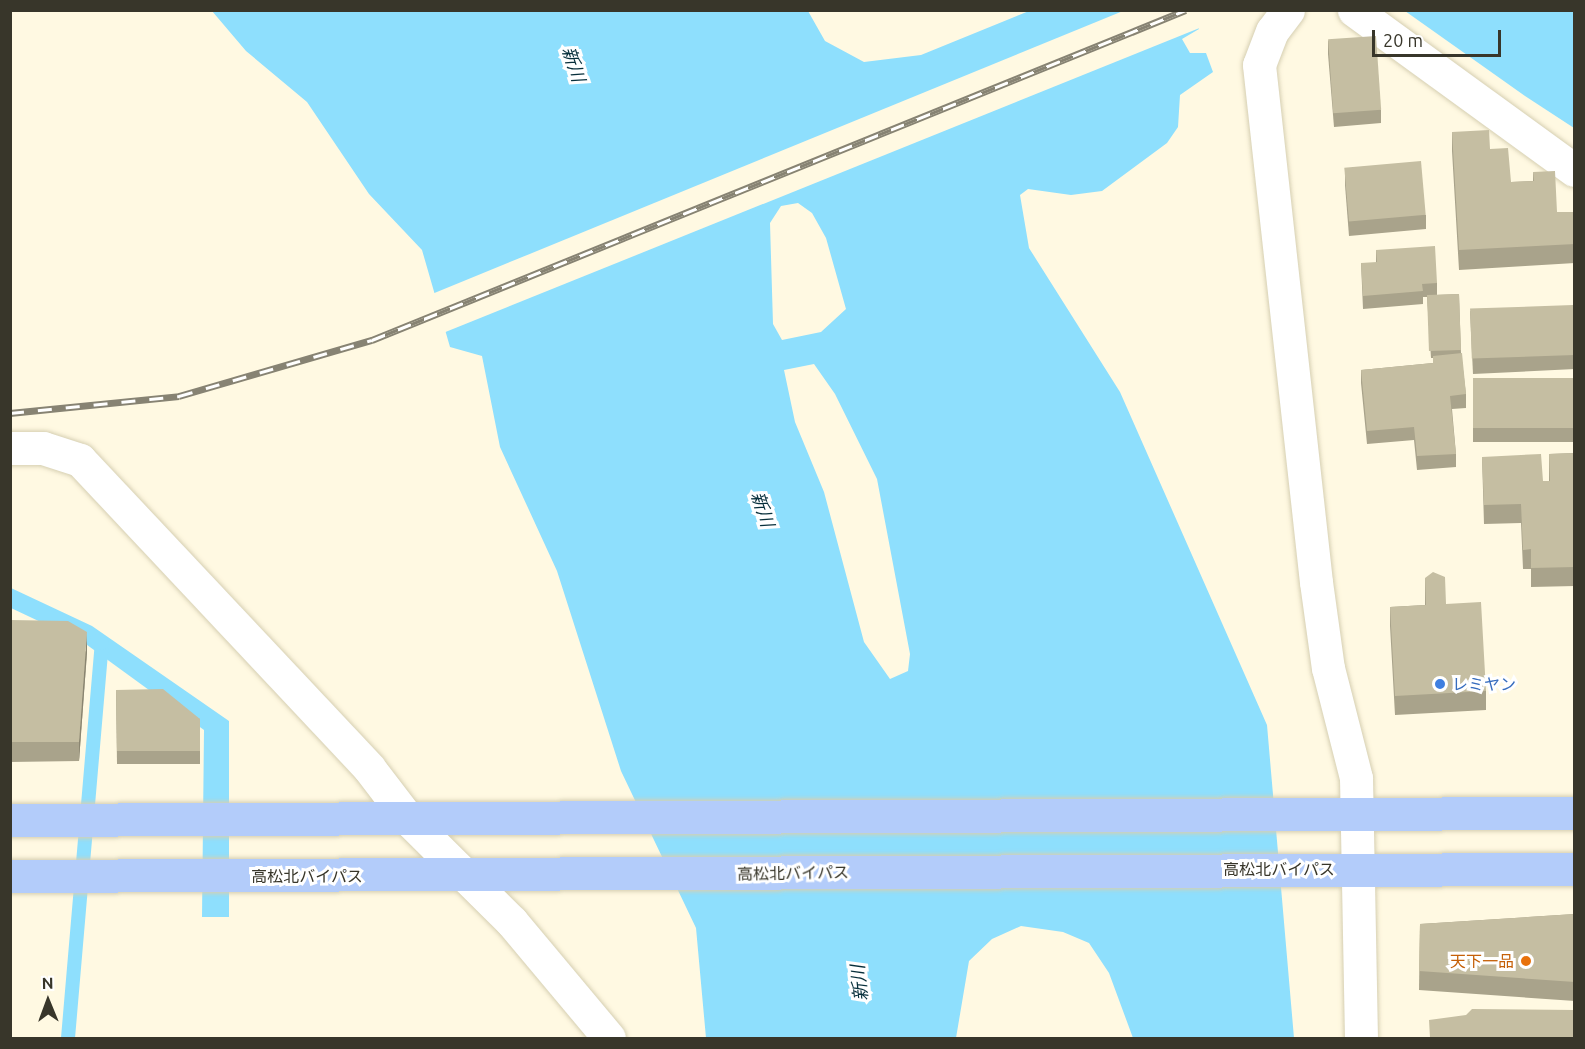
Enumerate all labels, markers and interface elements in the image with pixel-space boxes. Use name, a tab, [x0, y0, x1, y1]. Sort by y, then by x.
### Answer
scale bar	[1375, 18, 1504, 56]
text: 20 m	[1383, 30, 1423, 50]
water label: 新川	[558, 44, 590, 84]
water label: 新川	[747, 489, 779, 529]
place label: レミヤン	[1452, 674, 1516, 694]
marker: レミヤン	[1433, 677, 1447, 691]
street label: 高松北バイパス	[1223, 859, 1335, 879]
street label: 高松北バイパス	[737, 862, 849, 884]
street label: 高松北バイパス	[251, 866, 363, 886]
place label: 天下一品	[1450, 951, 1514, 971]
marker: 天下一品	[1519, 954, 1533, 968]
water label: 新川	[846, 964, 872, 1002]
north arrow	[18, 971, 78, 1031]
text: N	[42, 974, 54, 992]

